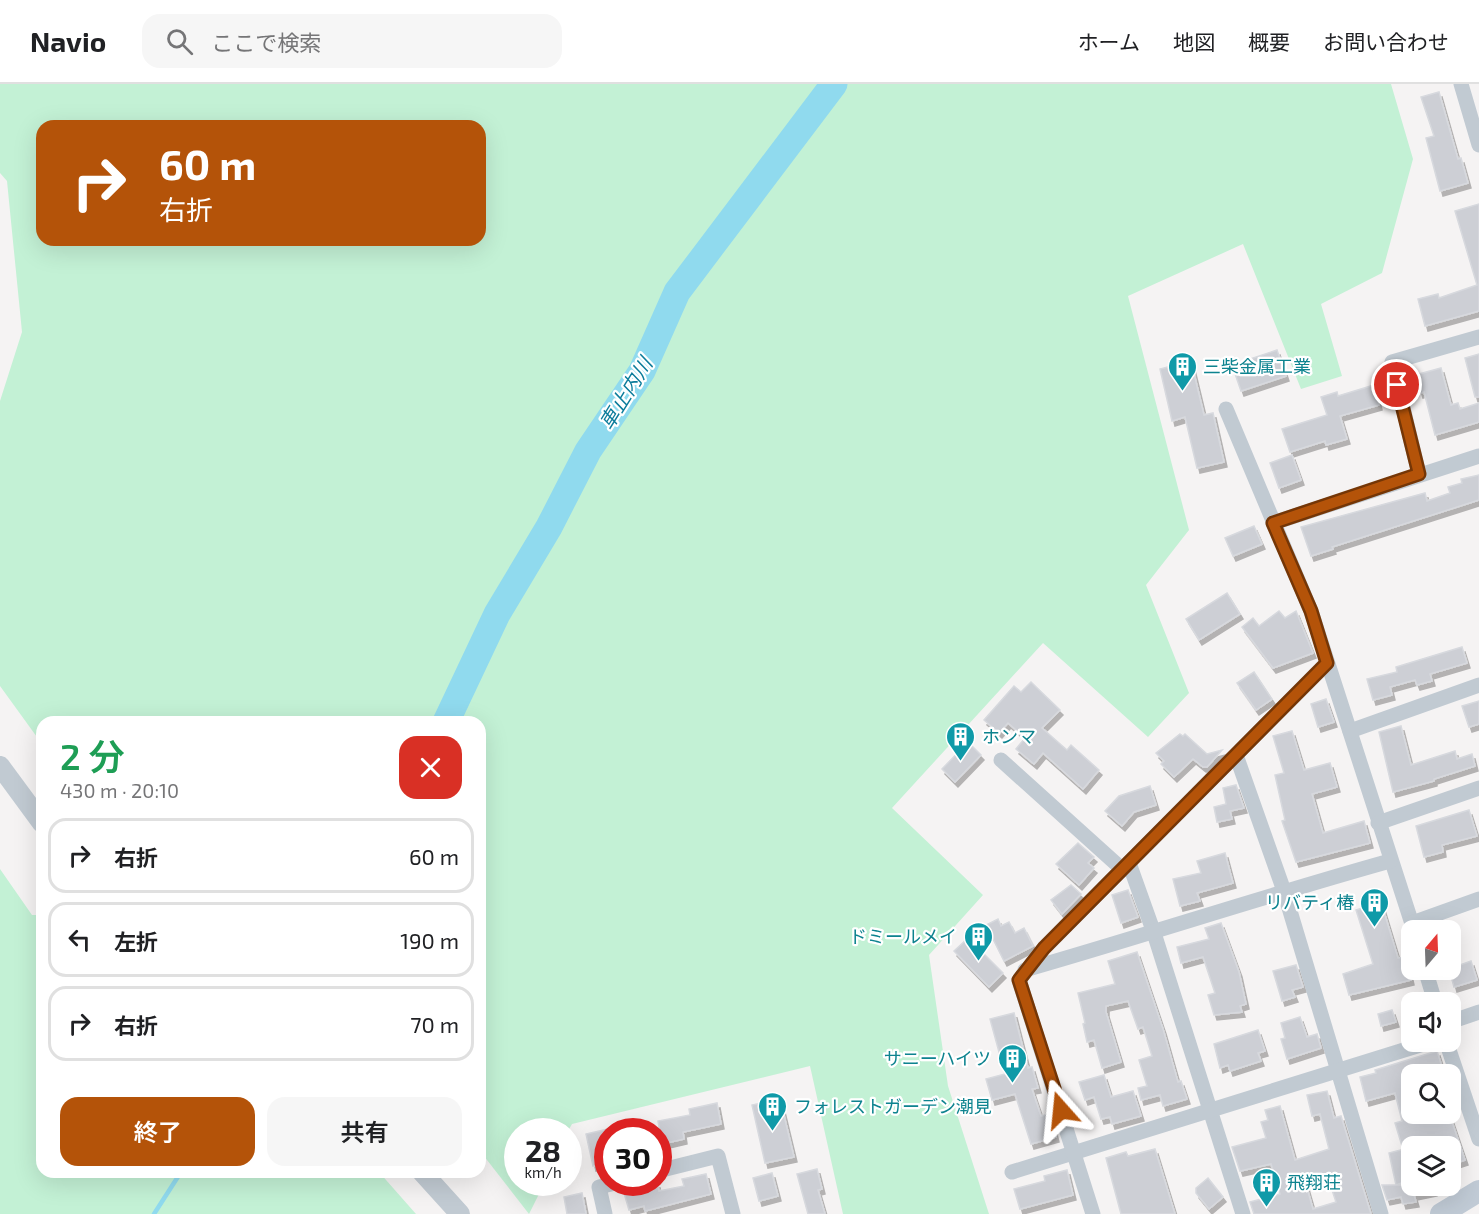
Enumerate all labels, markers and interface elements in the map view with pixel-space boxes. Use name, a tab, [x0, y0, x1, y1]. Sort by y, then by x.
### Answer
search box	[142, 14, 562, 68]
text: Navio	[30, 24, 106, 58]
icon: search	[163, 25, 196, 58]
text: ここで検索	[211, 29, 321, 55]
text: ホーム	[1078, 29, 1140, 54]
text: 地図	[1173, 29, 1215, 54]
text: 概要	[1248, 29, 1290, 54]
text: お問い合わせ	[1323, 29, 1449, 54]
text: 60 m	[159, 138, 256, 188]
icon: right	[60, 144, 138, 222]
text: 右折	[159, 193, 213, 225]
building icon: 三柴金属工業	[1166, 350, 1198, 392]
water label: 車止内川	[594, 351, 657, 433]
place label: 三柴金属工業	[1203, 355, 1311, 377]
pin	[1371, 359, 1422, 410]
icon: arrive	[1380, 368, 1413, 401]
building icon: ホンマ	[945, 720, 977, 762]
place label: ホンマ	[982, 725, 1036, 747]
text: 2 分	[60, 734, 125, 777]
button: close	[399, 736, 462, 799]
text: 430 m · 20:10	[60, 778, 179, 802]
icon: right	[63, 839, 96, 872]
text: 60 m	[409, 843, 459, 869]
text: 右折	[114, 844, 158, 870]
building icon: リバティ椿	[1359, 886, 1391, 928]
place label: リバティ椿	[1265, 891, 1354, 913]
building icon: ドミールメイ	[962, 920, 994, 962]
north arrow	[1401, 920, 1461, 980]
map controls	[1401, 920, 1461, 1196]
icon: left	[63, 923, 96, 956]
place label: ドミールメイ	[849, 925, 957, 947]
text: 190 m	[400, 927, 459, 953]
text: 左折	[114, 928, 158, 954]
button: sound	[1401, 992, 1461, 1052]
icon: right	[63, 1007, 96, 1040]
text: 70 m	[410, 1011, 459, 1037]
text: 右折	[114, 1012, 158, 1038]
building icon: サニーハイツ	[996, 1042, 1028, 1084]
place label: サニーハイツ	[884, 1047, 991, 1069]
button: search	[1401, 1064, 1461, 1124]
position arrow	[1029, 1078, 1093, 1142]
building icon: フォレストガーデン潮見	[757, 1090, 789, 1132]
place label: フォレストガーデン潮見	[794, 1095, 992, 1117]
button: 終了	[60, 1097, 255, 1166]
button: 共有	[267, 1097, 462, 1166]
speed limit sign: 30	[594, 1118, 672, 1196]
text: 28	[525, 1132, 561, 1168]
button: layers	[1401, 1136, 1461, 1196]
text: km/h	[524, 1163, 562, 1181]
building icon: 飛翔荘	[1250, 1166, 1282, 1208]
place label: 飛翔荘	[1287, 1171, 1341, 1193]

